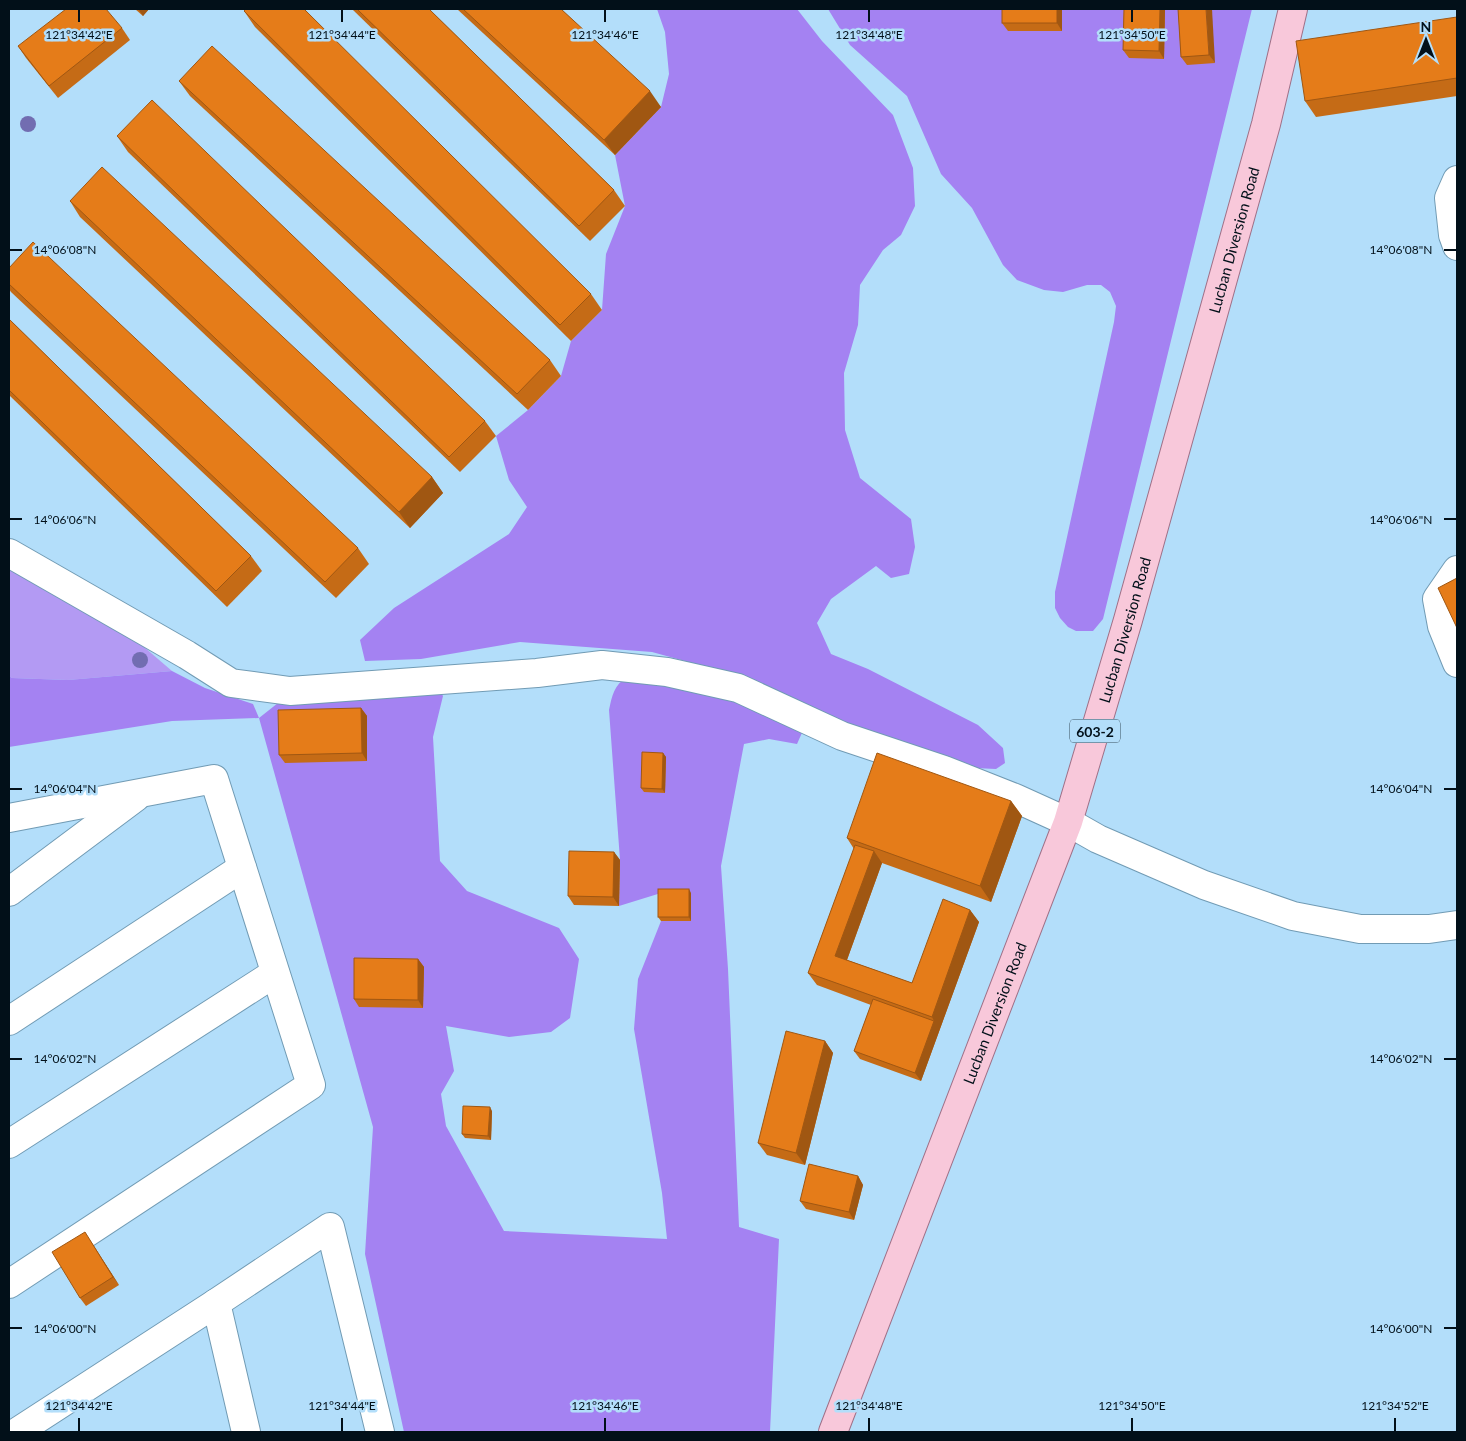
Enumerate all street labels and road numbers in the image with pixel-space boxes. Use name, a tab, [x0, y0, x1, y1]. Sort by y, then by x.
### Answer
street label: Lucban Diversion Road	[1205, 165, 1263, 315]
street label: Lucban Diversion Road	[1095, 555, 1154, 705]
road number: 603-2	[1070, 719, 1120, 742]
street label: Lucban Diversion Road	[959, 939, 1030, 1087]

